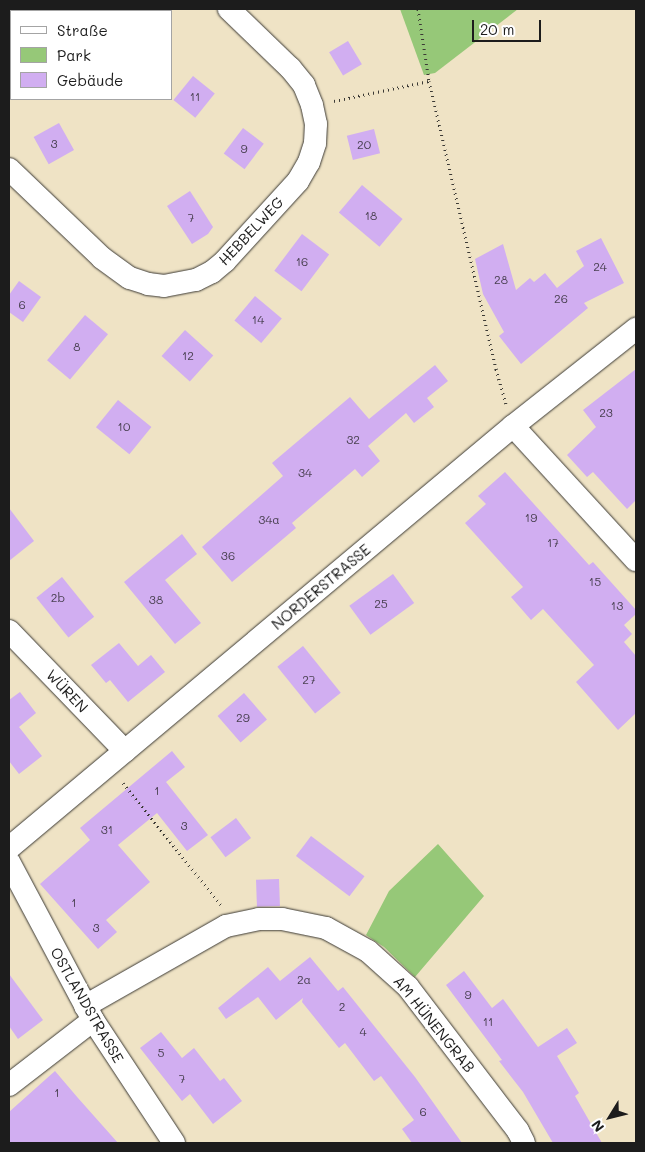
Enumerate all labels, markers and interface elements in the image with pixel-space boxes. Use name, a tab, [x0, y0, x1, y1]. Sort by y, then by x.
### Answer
legend	[10, 10, 172, 100]
scale bar	[475, 10, 544, 42]
text: 20 m	[480, 19, 514, 39]
text: Straße	[57, 20, 108, 40]
text: Park	[57, 45, 91, 65]
text: Gebäude	[57, 70, 123, 90]
house number: 11	[190, 90, 200, 104]
house number: 3	[50, 137, 58, 151]
house number: 20	[357, 138, 371, 152]
house number: 9	[240, 142, 248, 156]
street label: HEBBELWEG	[215, 193, 287, 269]
house number: 18	[365, 209, 377, 223]
house number: 7	[188, 211, 194, 225]
house number: 16	[296, 255, 308, 269]
house number: 24	[593, 260, 607, 274]
house number: 28	[494, 273, 508, 287]
house number: 26	[554, 292, 568, 306]
house number: 6	[18, 298, 26, 312]
house number: 14	[252, 313, 264, 327]
house number: 8	[73, 340, 81, 354]
house number: 12	[182, 349, 194, 363]
house number: 23	[599, 406, 613, 420]
house number: 10	[118, 420, 130, 434]
house number: 32	[346, 433, 360, 447]
house number: 34	[298, 466, 312, 480]
house number: 19	[525, 511, 537, 525]
house number: 34a	[258, 513, 280, 527]
house number: 17	[547, 536, 559, 550]
street label: NORDERSTRASSE	[268, 540, 374, 634]
house number: 36	[221, 549, 235, 563]
house number: 15	[589, 575, 601, 589]
house number: 2b	[51, 591, 65, 605]
house number: 38	[149, 593, 163, 607]
house number: 25	[374, 597, 388, 611]
house number: 13	[611, 599, 623, 613]
street label: WÜREN	[42, 666, 92, 716]
house number: 27	[302, 673, 316, 687]
house number: 29	[236, 711, 250, 725]
house number: 1	[154, 784, 160, 798]
house number: 3	[180, 819, 188, 833]
house number: 31	[101, 823, 113, 837]
house number: 1	[71, 896, 77, 910]
house number: 3	[92, 921, 100, 935]
street label: OSTLANDSTRASSE	[47, 944, 127, 1066]
street label: AM HÜNENGRAB	[390, 972, 478, 1076]
house number: 2a	[297, 973, 311, 987]
house number: 9	[464, 988, 472, 1002]
house number: 2	[339, 1000, 345, 1014]
house number: 11	[483, 1015, 493, 1029]
house number: 4	[359, 1025, 367, 1039]
house number: 5	[158, 1046, 164, 1060]
house number: 7	[179, 1072, 185, 1086]
house number: 1	[54, 1086, 60, 1100]
north arrow	[585, 1092, 635, 1142]
house number: 6	[419, 1105, 427, 1119]
text: N	[587, 1116, 608, 1136]

